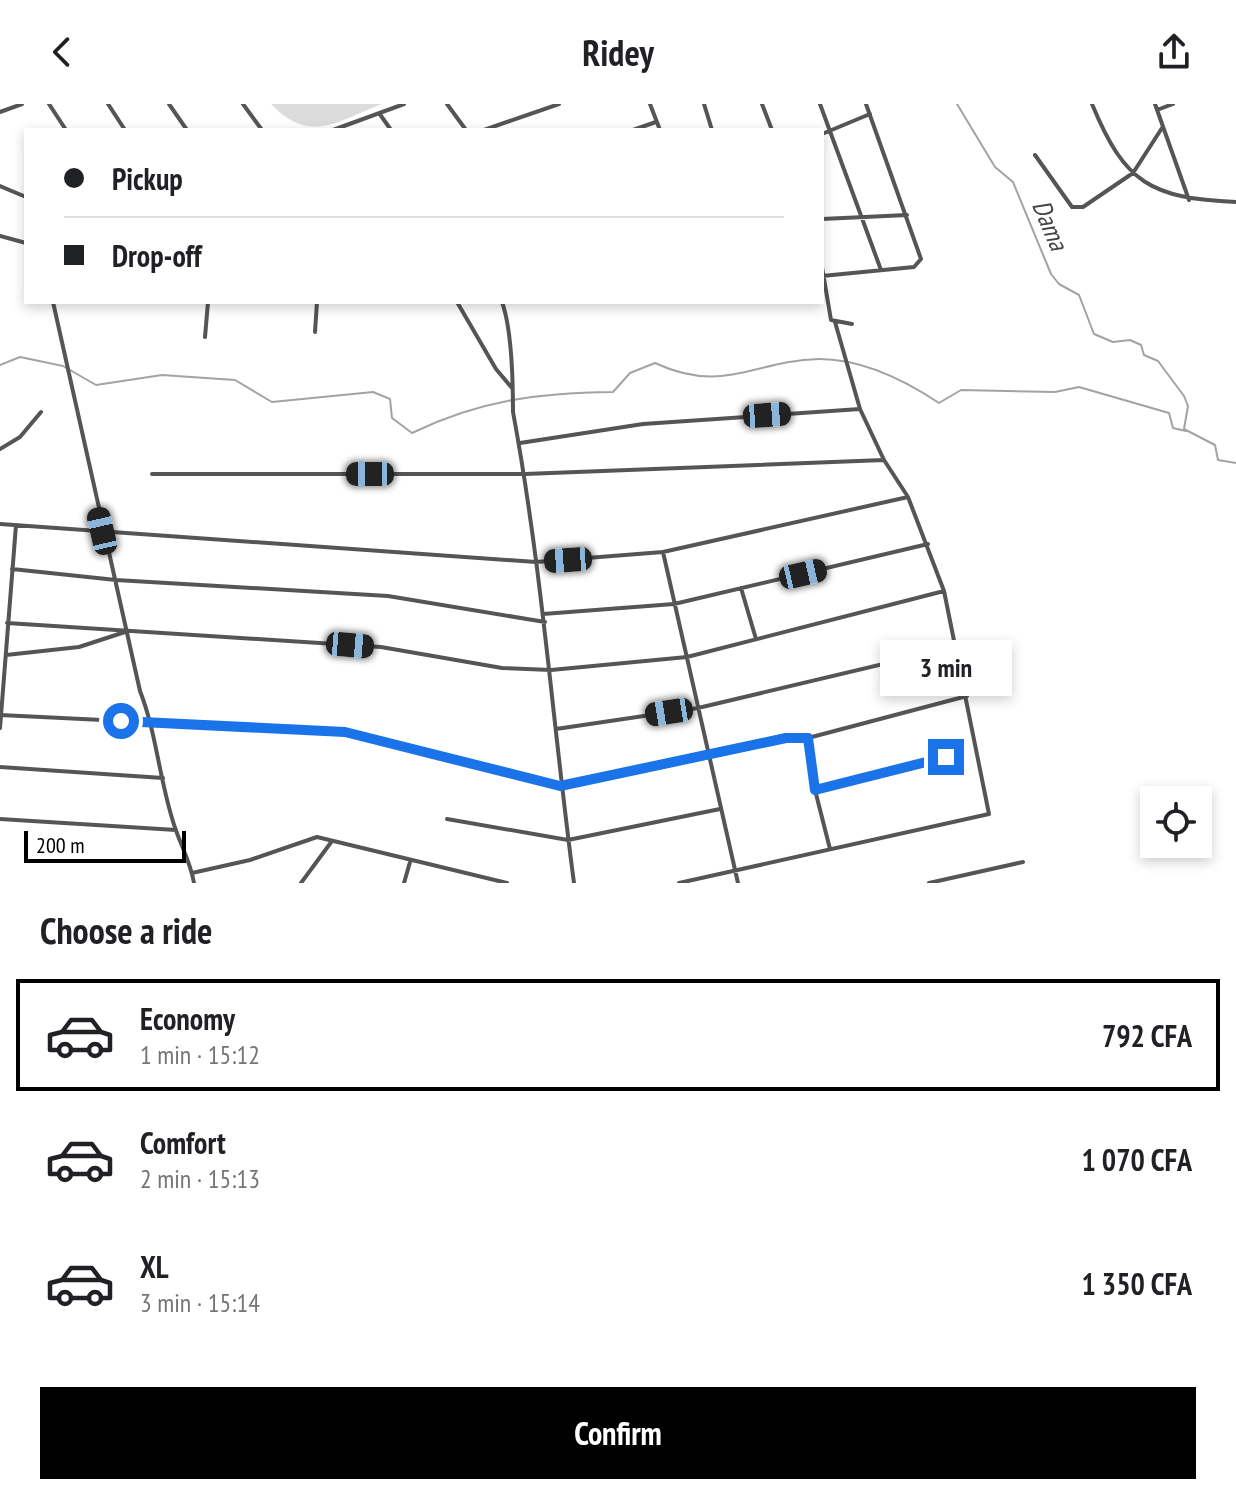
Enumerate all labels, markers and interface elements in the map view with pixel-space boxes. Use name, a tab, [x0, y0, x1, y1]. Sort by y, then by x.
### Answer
text: Ridey	[582, 29, 654, 76]
icon: back	[40, 30, 84, 74]
icon: share	[1152, 30, 1196, 74]
text: Pickup	[112, 159, 183, 198]
water label: Dama	[1025, 195, 1076, 256]
text: Drop-off	[112, 236, 202, 275]
car	[742, 401, 792, 429]
car	[346, 462, 394, 486]
car	[85, 505, 119, 557]
car	[543, 546, 593, 574]
car	[777, 557, 829, 591]
car	[325, 631, 375, 659]
callout: 3 min	[880, 641, 1012, 697]
text: 3 min	[920, 651, 972, 684]
car	[643, 696, 695, 728]
route start	[103, 703, 139, 739]
route end	[928, 739, 964, 775]
map controls	[1140, 786, 1212, 858]
button: locate	[1140, 786, 1212, 858]
scale bar	[24, 827, 186, 863]
text: 200 m	[36, 831, 85, 859]
text: Choose a ride	[40, 907, 212, 954]
icon: car	[44, 999, 116, 1071]
text: Economy	[140, 999, 235, 1038]
text: 792 CFA	[1102, 1016, 1192, 1055]
text: 1 min · 15:12	[140, 1038, 260, 1071]
icon: car	[44, 1123, 116, 1195]
text: Comfort	[140, 1123, 226, 1162]
text: 1 070 CFA	[1081, 1140, 1192, 1179]
text: 2 min · 15:13	[140, 1162, 260, 1195]
icon: car	[44, 1247, 116, 1319]
text: XL	[140, 1247, 169, 1286]
text: 1 350 CFA	[1081, 1264, 1192, 1303]
text: 3 min · 15:14	[140, 1286, 260, 1319]
button: Confirm	[40, 1387, 1196, 1479]

